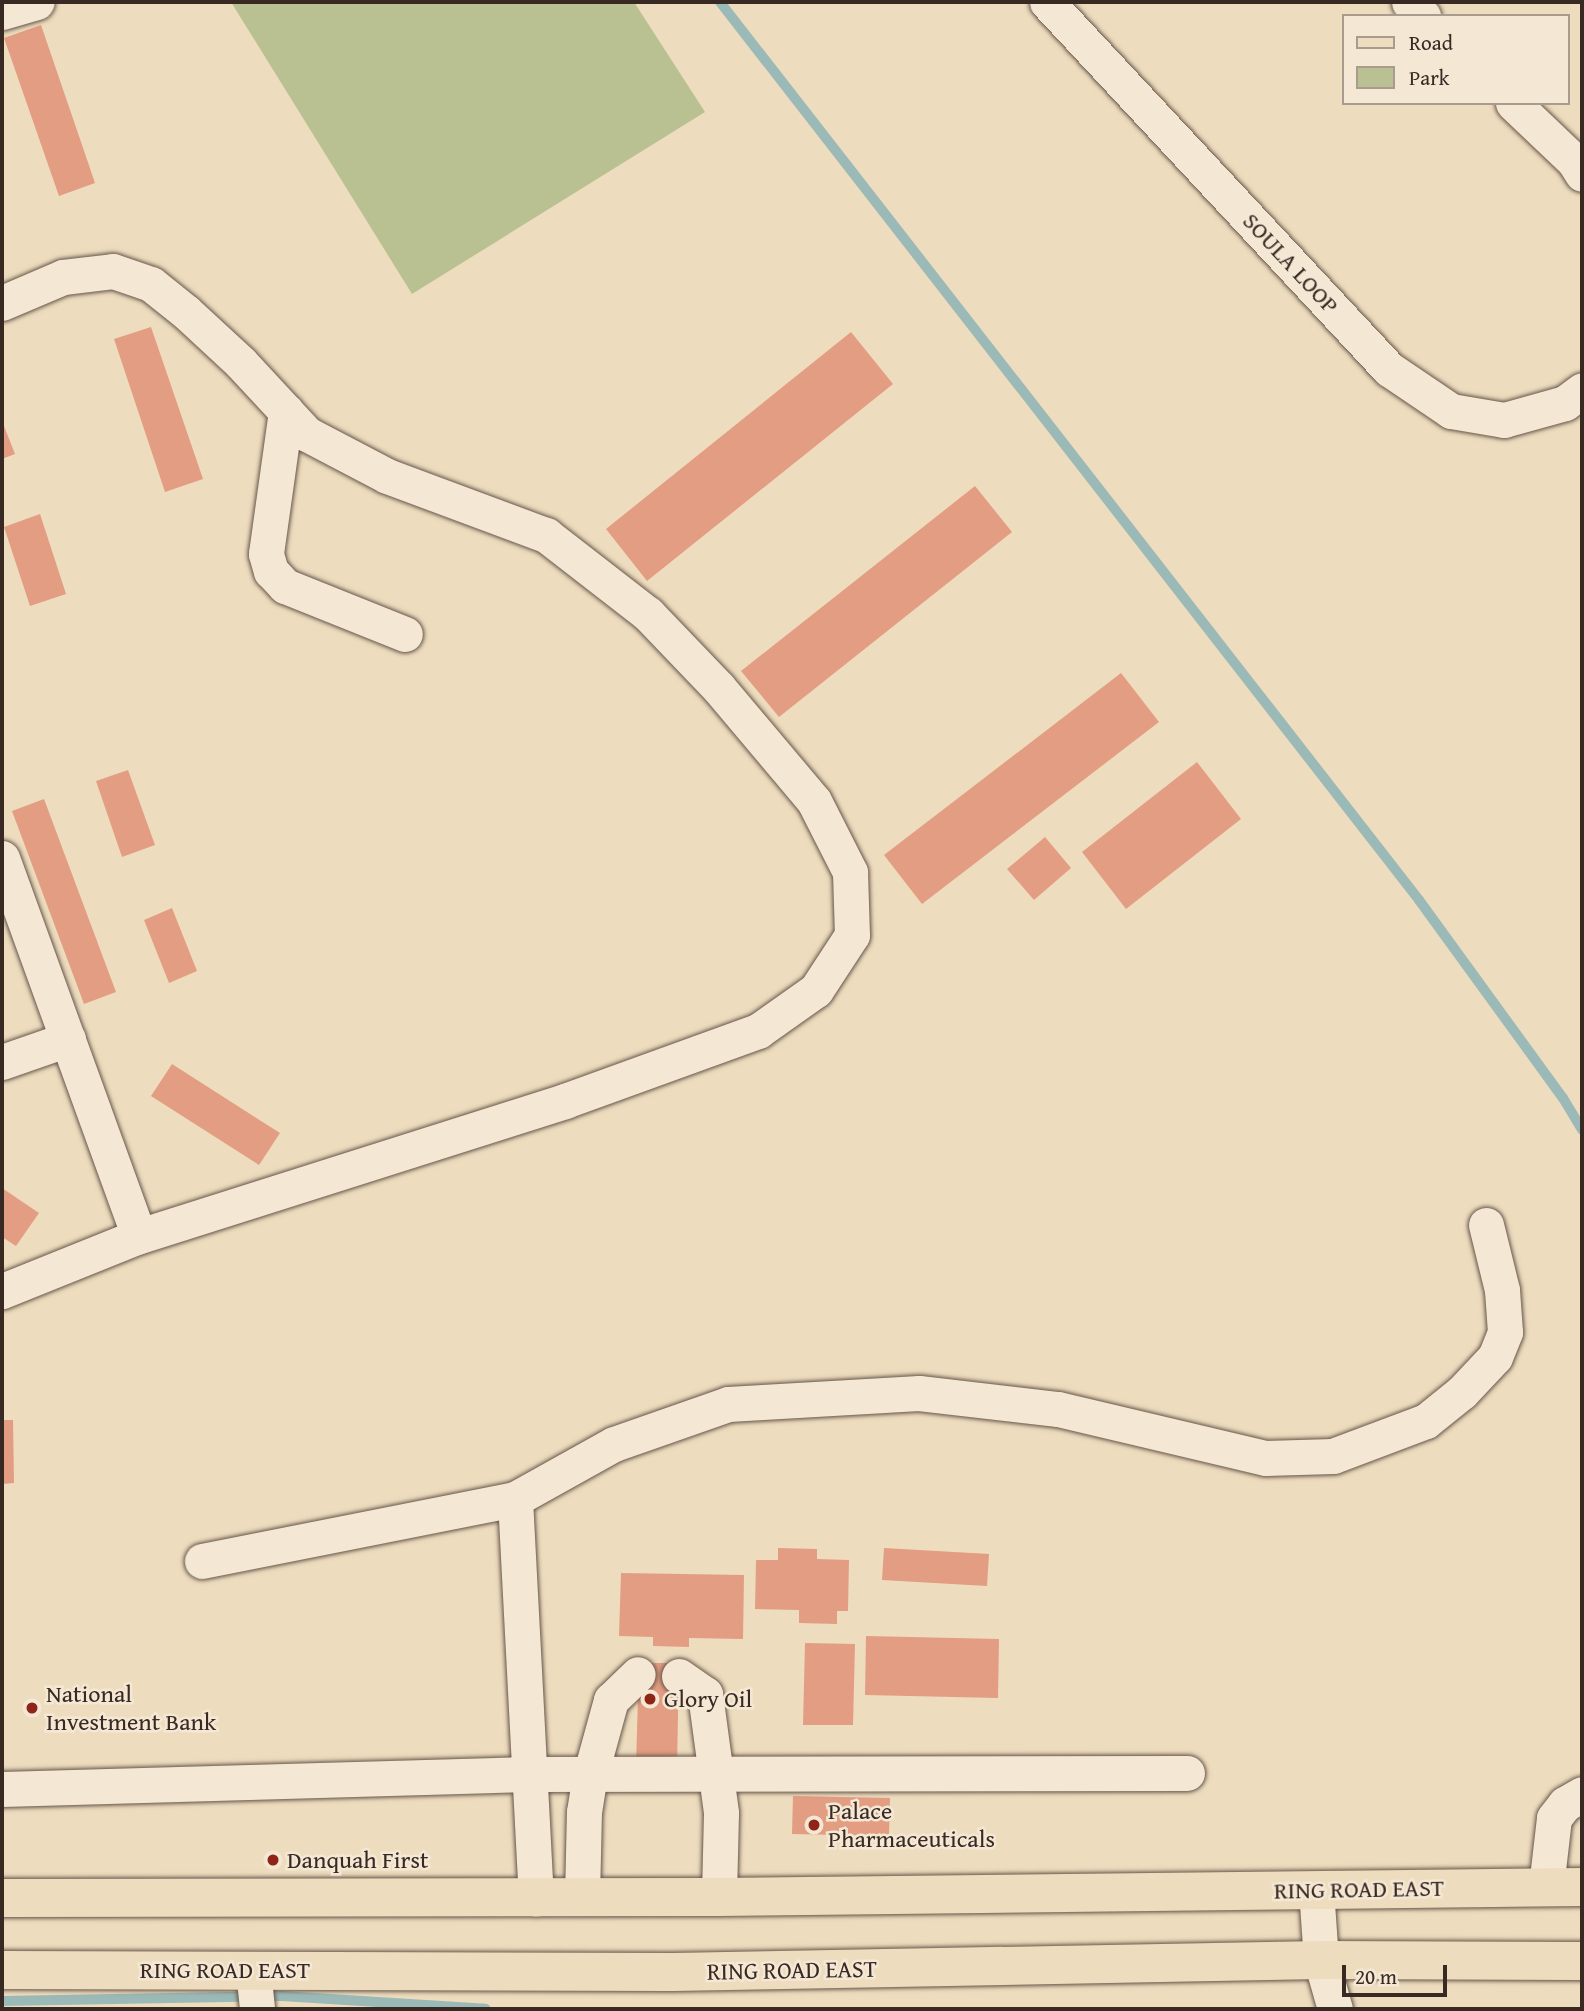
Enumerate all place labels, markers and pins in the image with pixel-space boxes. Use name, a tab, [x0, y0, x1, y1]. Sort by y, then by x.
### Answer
place label: National Investment Bank	[46, 1680, 216, 1736]
place label: Glory Oil	[664, 1685, 752, 1713]
marker: Glory Oil	[642, 1691, 658, 1707]
marker: National Investment Bank	[24, 1700, 40, 1716]
place label: Palace Pharmaceuticals	[828, 1797, 995, 1853]
marker: Palace Pharmaceuticals	[806, 1817, 822, 1833]
place label: Danquah First	[287, 1846, 428, 1874]
marker: Danquah First	[265, 1852, 281, 1868]

